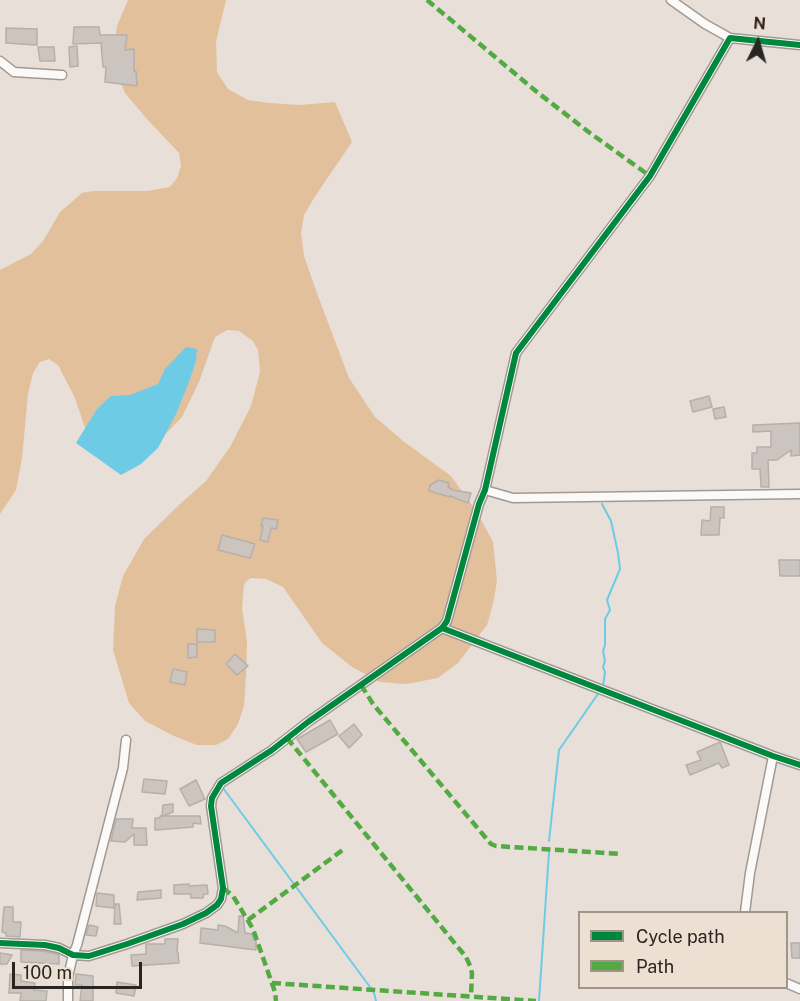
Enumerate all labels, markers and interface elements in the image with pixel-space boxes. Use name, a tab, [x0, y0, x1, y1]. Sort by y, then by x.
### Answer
north arrow	[728, 12, 788, 72]
text: N	[753, 14, 767, 34]
legend	[578, 911, 788, 989]
text: Cycle path	[636, 926, 725, 947]
scale bar	[15, 950, 146, 988]
text: Path	[636, 956, 674, 977]
text: 100 m	[23, 962, 72, 983]

